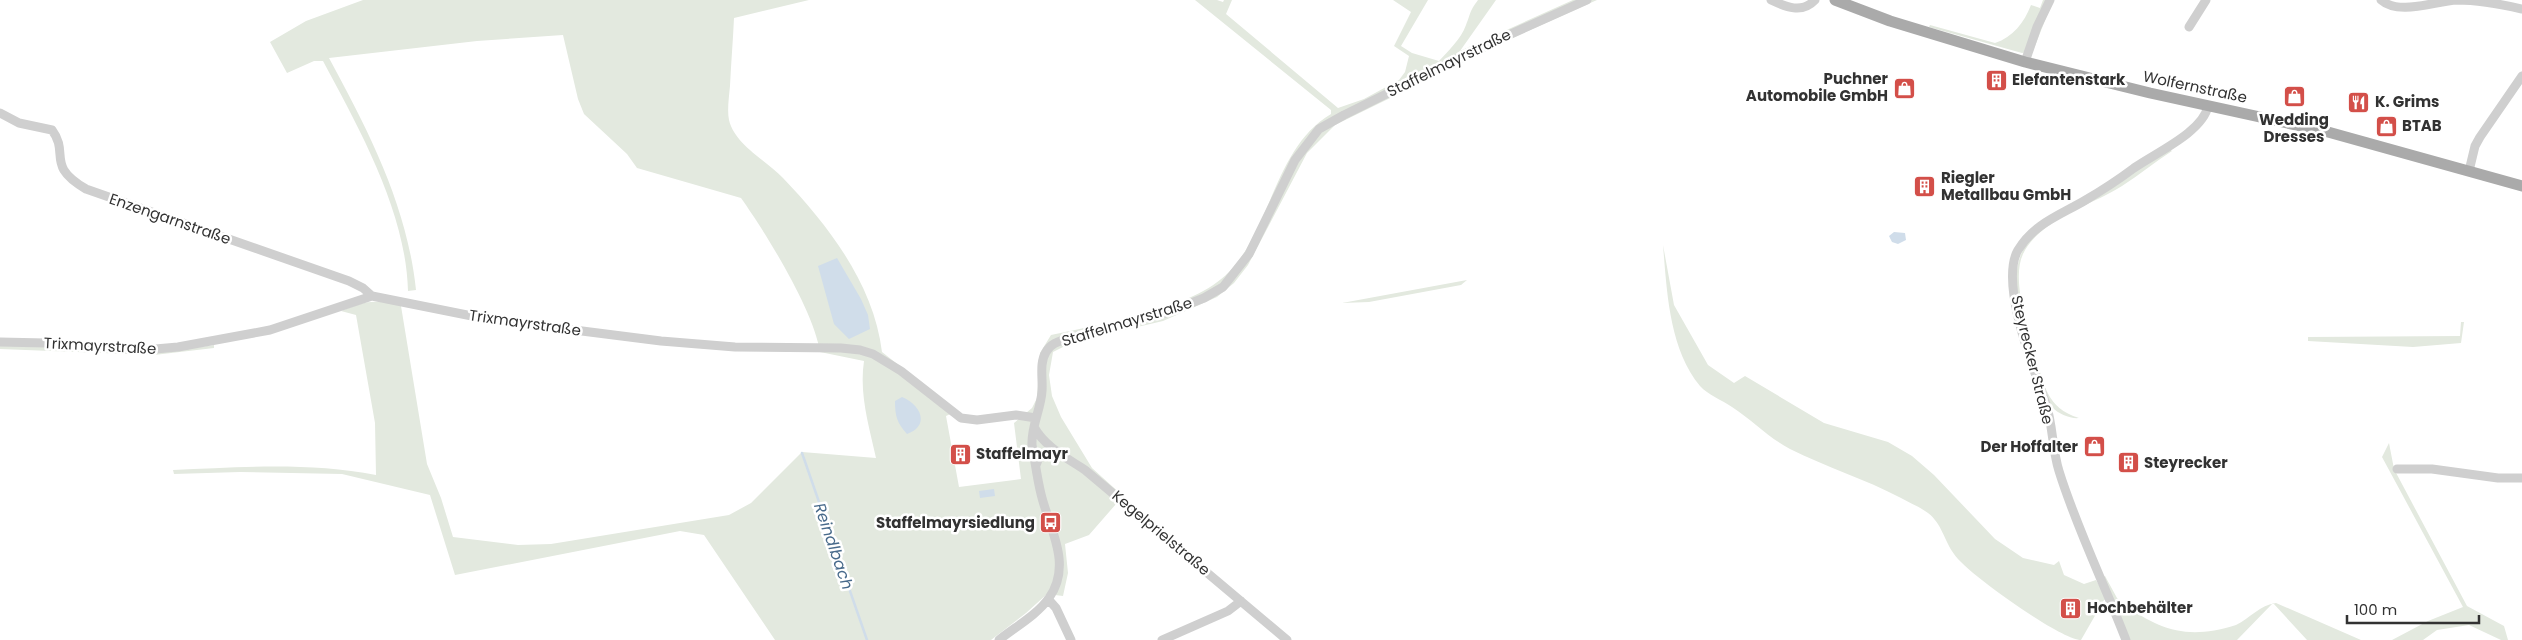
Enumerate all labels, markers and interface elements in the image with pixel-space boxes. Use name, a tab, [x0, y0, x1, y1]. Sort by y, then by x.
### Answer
street label: Staffelmayrstraße	[1383, 23, 1514, 102]
street label: Wolfernstraße	[2141, 65, 2249, 108]
place label: Puchner Automobile GmbH	[1746, 68, 1889, 106]
building icon: Elefantenstark	[1984, 68, 2008, 92]
place label: Elefantenstark	[2012, 69, 2126, 90]
shop icon: Puchner Automobile GmbH	[1892, 76, 1916, 100]
shop icon: Wedding Dresses	[2282, 85, 2306, 109]
restaurant icon: K. Grims	[2347, 90, 2371, 114]
place label: K. Grims	[2375, 91, 2439, 112]
place label: Wedding Dresses	[2259, 109, 2329, 147]
shop icon: BTAB	[2374, 114, 2398, 138]
place label: BTAB	[2402, 115, 2442, 136]
place label: Riegler Metallbau GmbH	[1941, 167, 2071, 205]
building icon: Riegler Metallbau GmbH	[1913, 175, 1937, 199]
street label: Enzengarnstraße	[107, 188, 234, 249]
street label: Staffelmayrstraße	[1059, 292, 1195, 351]
street label: Steyrecker Straße	[2006, 293, 2059, 427]
street label: Trixmayrstraße	[468, 304, 582, 341]
street label: Trixmayrstraße	[43, 332, 157, 359]
shop icon: Der Hoffalter	[2082, 435, 2106, 459]
place label: Der Hoffalter	[1981, 436, 2079, 457]
building icon: Staffelmayr	[948, 442, 972, 466]
place label: Staffelmayr	[976, 443, 1069, 464]
building icon: Steyrecker	[2116, 451, 2140, 475]
place label: Steyrecker	[2144, 452, 2228, 473]
street label: Kegelprielstraße	[1108, 485, 1215, 580]
water label: Reindlbach	[808, 500, 859, 593]
bus stop icon: Staffelmayrsiedlung	[1039, 511, 1063, 535]
place label: Staffelmayrsiedlung	[876, 512, 1035, 533]
scale bar	[2347, 592, 2480, 624]
building icon: Hochbehälter	[2059, 596, 2083, 620]
place label: Hochbehälter	[2087, 597, 2193, 618]
text: 100 m	[2354, 599, 2397, 620]

